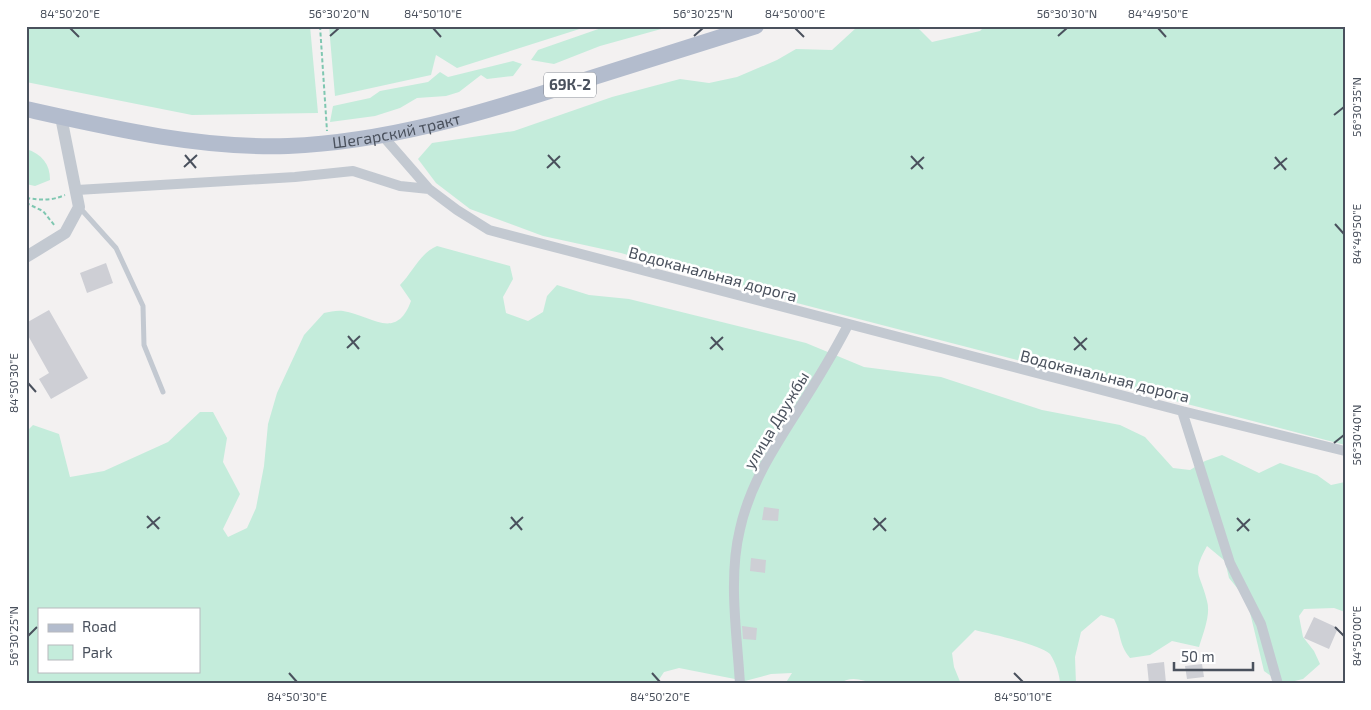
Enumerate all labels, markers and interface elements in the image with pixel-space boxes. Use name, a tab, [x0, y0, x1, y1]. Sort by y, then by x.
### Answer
text: 84°50'20"E	[40, 6, 100, 20]
text: 56°30'20"N	[309, 6, 369, 20]
text: 84°50'10"E	[404, 6, 462, 20]
text: 56°30'25"N	[673, 6, 733, 20]
text: 84°50'00"E	[765, 6, 826, 20]
text: 56°30'30"N	[1037, 6, 1097, 20]
text: 84°49'50"E	[1128, 6, 1188, 20]
road number: 69К-2	[544, 72, 596, 98]
text: 56°30'35"N	[1349, 77, 1363, 137]
street label: Шегарский тракт	[331, 108, 463, 152]
text: 84°49'50"E	[1349, 204, 1363, 264]
street label: Водоканальная дорога	[627, 242, 799, 305]
street label: Водоканальная дорога	[1019, 345, 1192, 406]
text: 84°50'30"E	[6, 353, 20, 413]
street label: улица Дружбы	[739, 368, 813, 472]
text: 56°30'40"N	[1349, 404, 1363, 466]
text: 84°50'00"E	[1349, 605, 1363, 666]
text: 56°30'25"N	[6, 606, 20, 666]
legend	[38, 608, 200, 672]
text: Road	[82, 617, 117, 635]
scale bar	[1174, 640, 1252, 672]
text: Park	[82, 643, 113, 661]
text: 50 m	[1181, 647, 1215, 665]
text: 84°50'30"E	[267, 689, 327, 703]
text: 84°50'20"E	[630, 689, 690, 703]
text: 84°50'10"E	[994, 689, 1052, 703]

